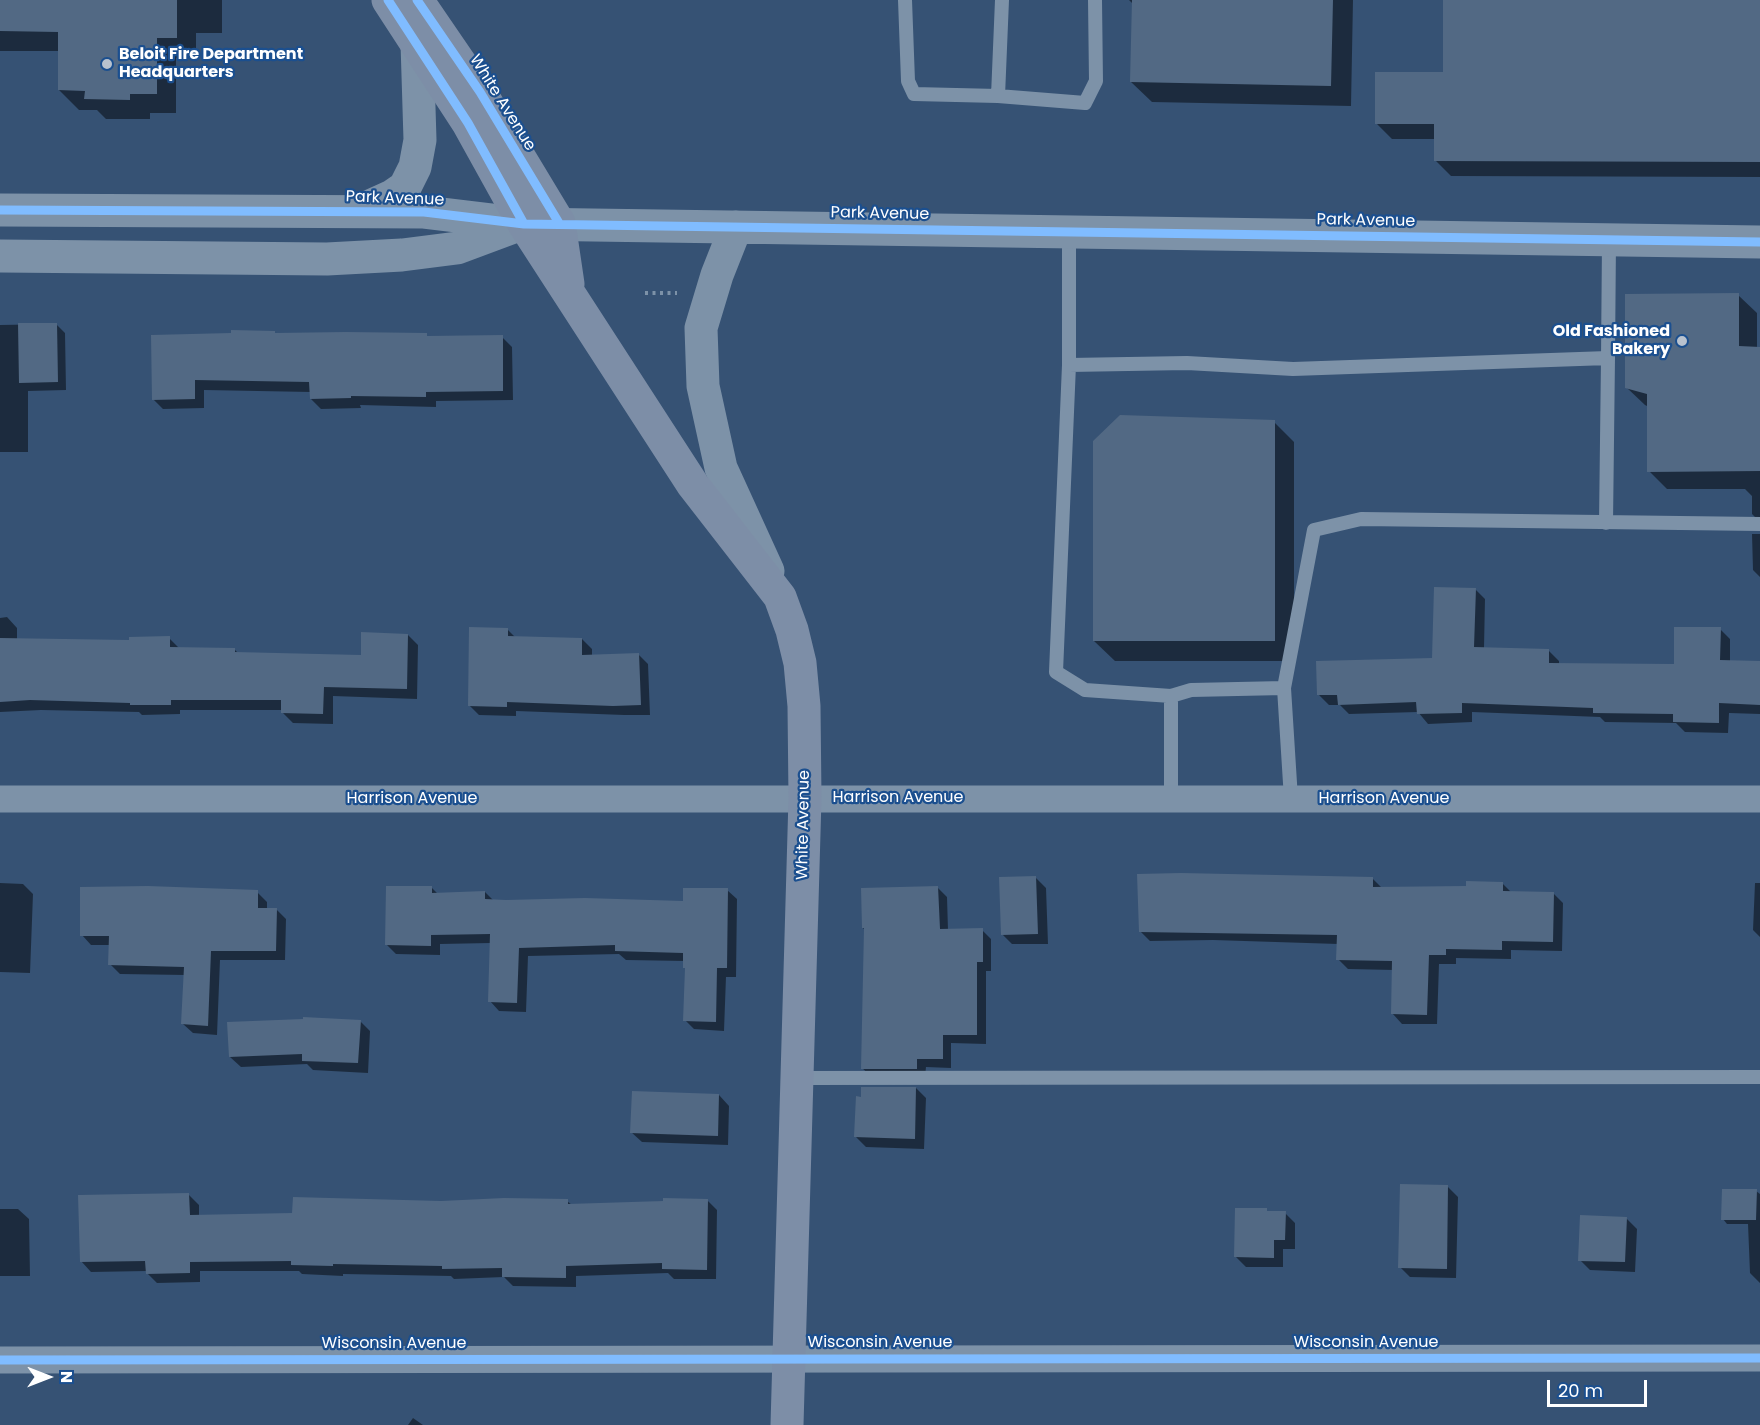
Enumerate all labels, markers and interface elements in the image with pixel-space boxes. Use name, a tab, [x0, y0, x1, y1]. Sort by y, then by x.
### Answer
place label: Beloit Fire Department Headquarters	[119, 45, 303, 83]
street label: White Avenue	[465, 51, 539, 155]
marker: Beloit Fire Department Headquarters	[100, 57, 114, 71]
street label: Park Avenue	[345, 188, 445, 210]
street label: Park Avenue	[831, 204, 929, 224]
street label: Park Avenue	[1317, 211, 1415, 231]
place label: Old Fashioned Bakery	[1553, 322, 1670, 360]
marker: Old Fashioned Bakery	[1675, 334, 1689, 348]
street label: White Avenue	[793, 770, 815, 880]
street label: Harrison Avenue	[833, 788, 963, 808]
street label: Harrison Avenue	[347, 789, 477, 809]
street label: Harrison Avenue	[1319, 789, 1449, 809]
street label: Wisconsin Avenue	[808, 1333, 952, 1353]
street label: Wisconsin Avenue	[1294, 1333, 1438, 1353]
street label: Wisconsin Avenue	[322, 1334, 466, 1354]
north arrow	[18, 1347, 78, 1407]
scale bar	[1550, 1368, 1650, 1406]
text: N	[55, 1371, 78, 1383]
text: 20 m	[1558, 1378, 1603, 1403]

